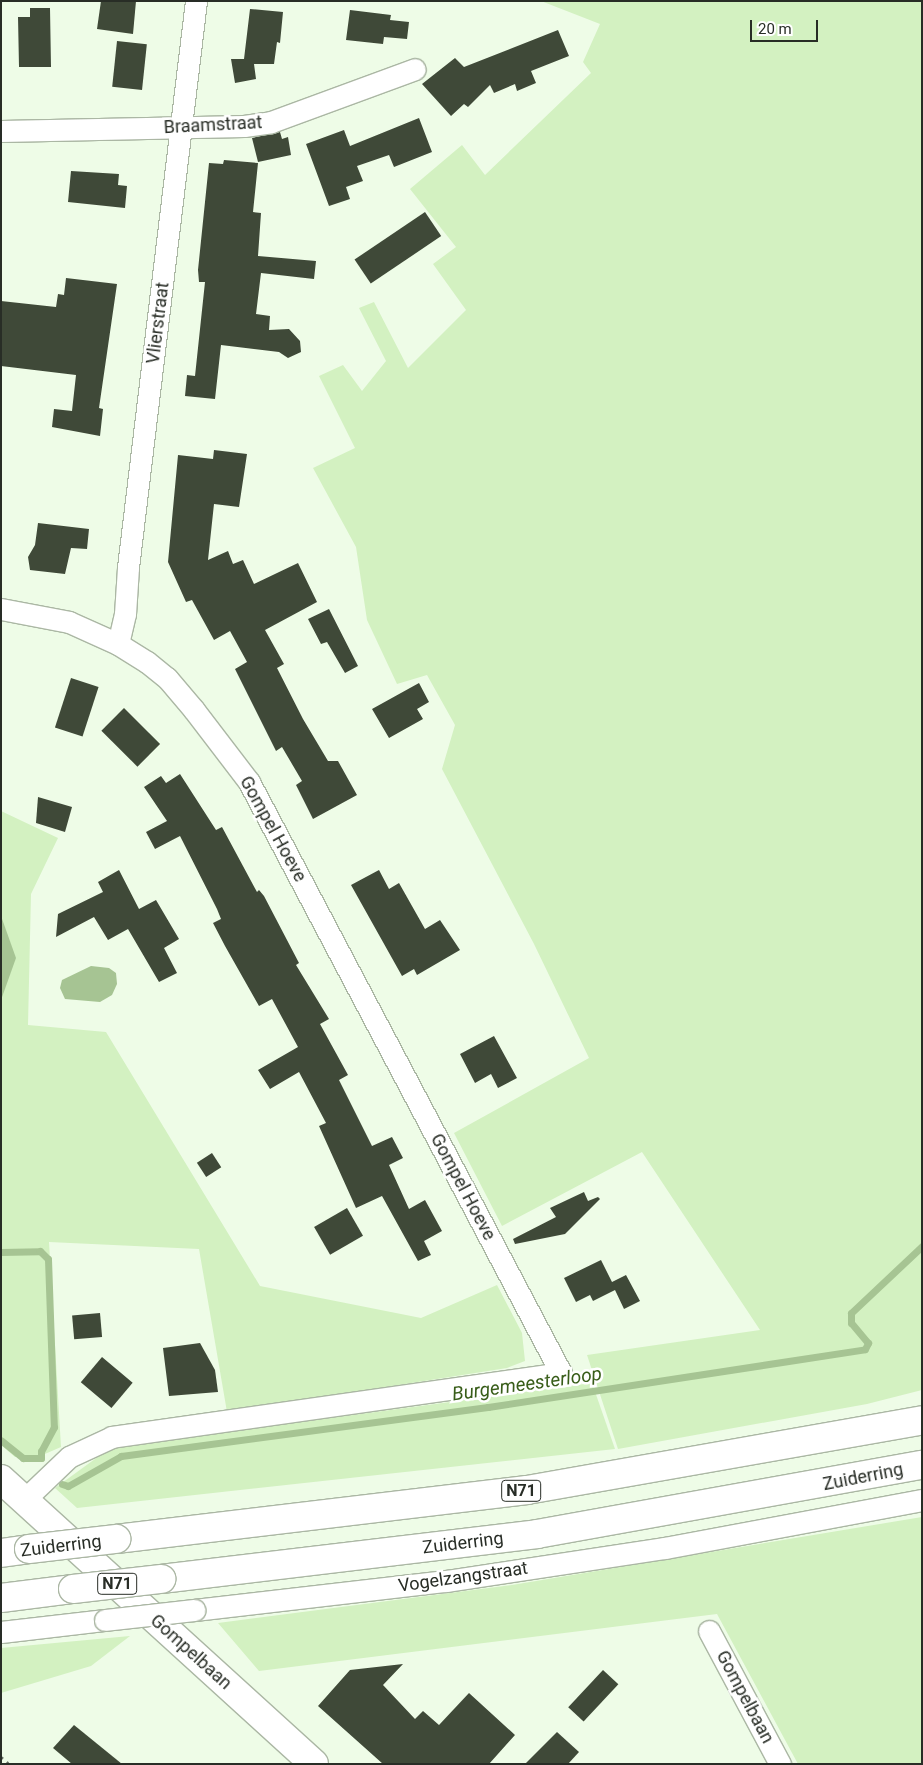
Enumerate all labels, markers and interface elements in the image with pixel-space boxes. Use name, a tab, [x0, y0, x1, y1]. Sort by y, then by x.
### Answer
scale bar	[753, 10, 820, 42]
text: 20 m	[758, 20, 792, 38]
street label: Braamstraat	[163, 112, 263, 138]
street label: Vlierstraat	[142, 281, 174, 365]
street label: Gompel Hoeve	[235, 772, 311, 886]
street label: Gompel Hoeve	[426, 1130, 500, 1244]
water label: Burgemeesterloop	[451, 1362, 603, 1406]
street label: Zuiderring	[821, 1459, 905, 1495]
road number: N71	[501, 1478, 541, 1504]
street label: Zuiderring	[421, 1527, 505, 1559]
street label: Zuiderring	[19, 1530, 103, 1562]
street label: Vogelzangstraat	[397, 1557, 529, 1597]
road number: N71	[97, 1570, 137, 1598]
street label: Gompelbaan	[146, 1610, 236, 1694]
street label: Gompelbaan	[712, 1647, 778, 1747]

